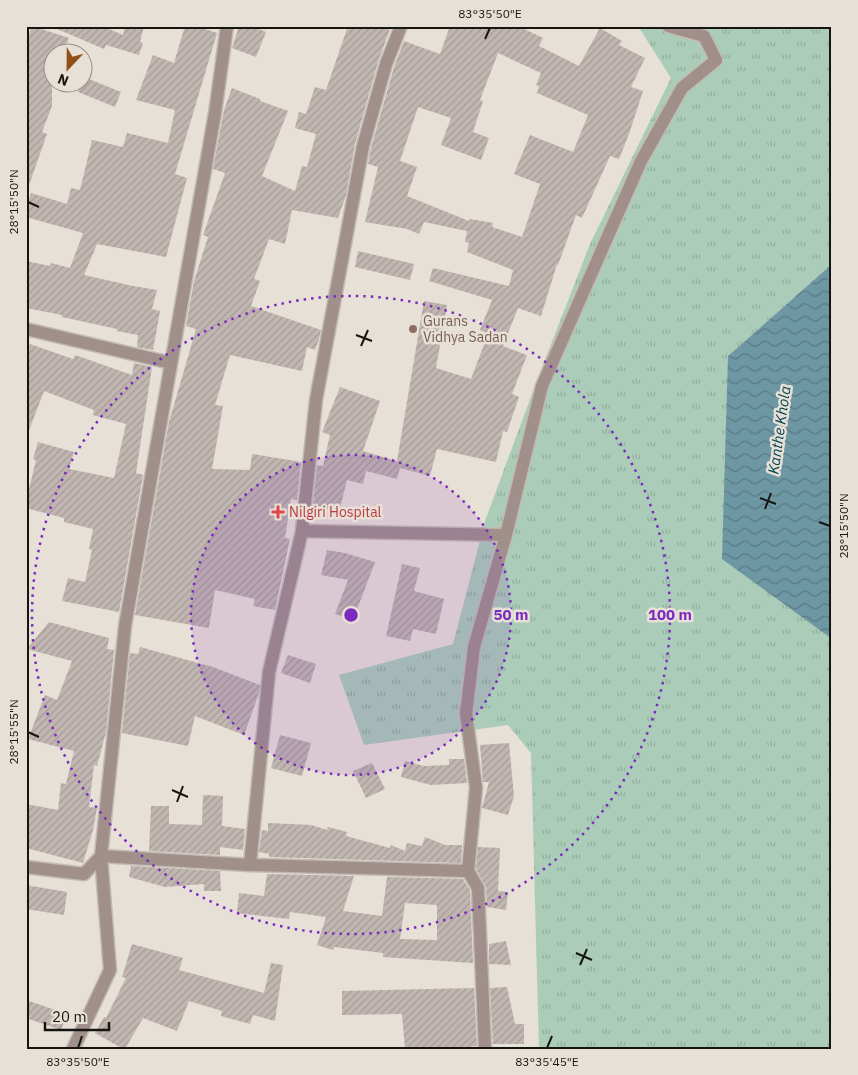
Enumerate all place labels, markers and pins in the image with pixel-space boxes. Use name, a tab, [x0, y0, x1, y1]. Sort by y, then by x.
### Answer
place label: Gurans Vidhya Sadan	[423, 312, 508, 346]
marker: Gurans Vidhya Sadan	[407, 323, 419, 335]
place label: Nilgiri Hospital	[289, 503, 382, 521]
marker: Nilgiri Hospital	[271, 505, 285, 519]
centre of rings	[342, 606, 360, 624]

